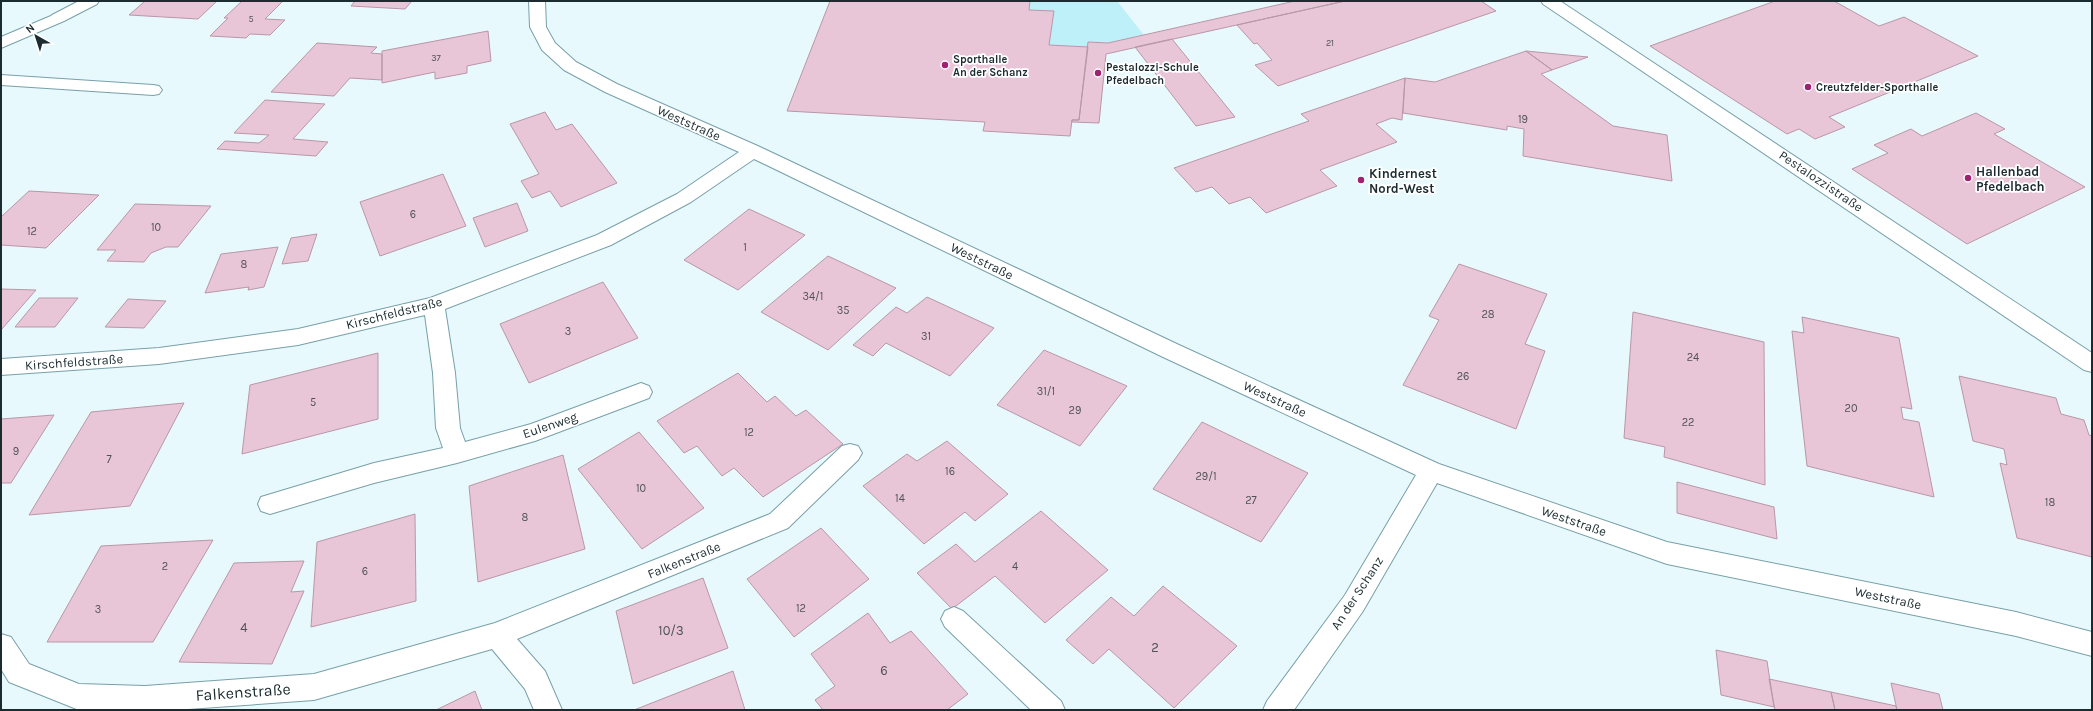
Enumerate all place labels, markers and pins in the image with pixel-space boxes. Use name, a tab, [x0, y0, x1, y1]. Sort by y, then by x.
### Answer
place label: Sporthalle An der Schanz	[953, 53, 1028, 79]
marker: Sporthalle An der Schanz	[940, 60, 950, 70]
place label: Pestalozzi-Schule Pfedelbach	[1106, 61, 1199, 87]
marker: Pestalozzi-Schule Pfedelbach	[1093, 68, 1103, 78]
place label: Creutzfelder-Sporthalle	[1816, 81, 1939, 94]
marker: Creutzfelder-Sporthalle	[1803, 82, 1813, 92]
place label: Hallenbad Pfedelbach	[1976, 164, 2045, 194]
place label: Kindernest Nord-West	[1369, 166, 1437, 196]
marker: Hallenbad Pfedelbach	[1963, 173, 1973, 183]
marker: Kindernest Nord-West	[1356, 175, 1366, 185]

